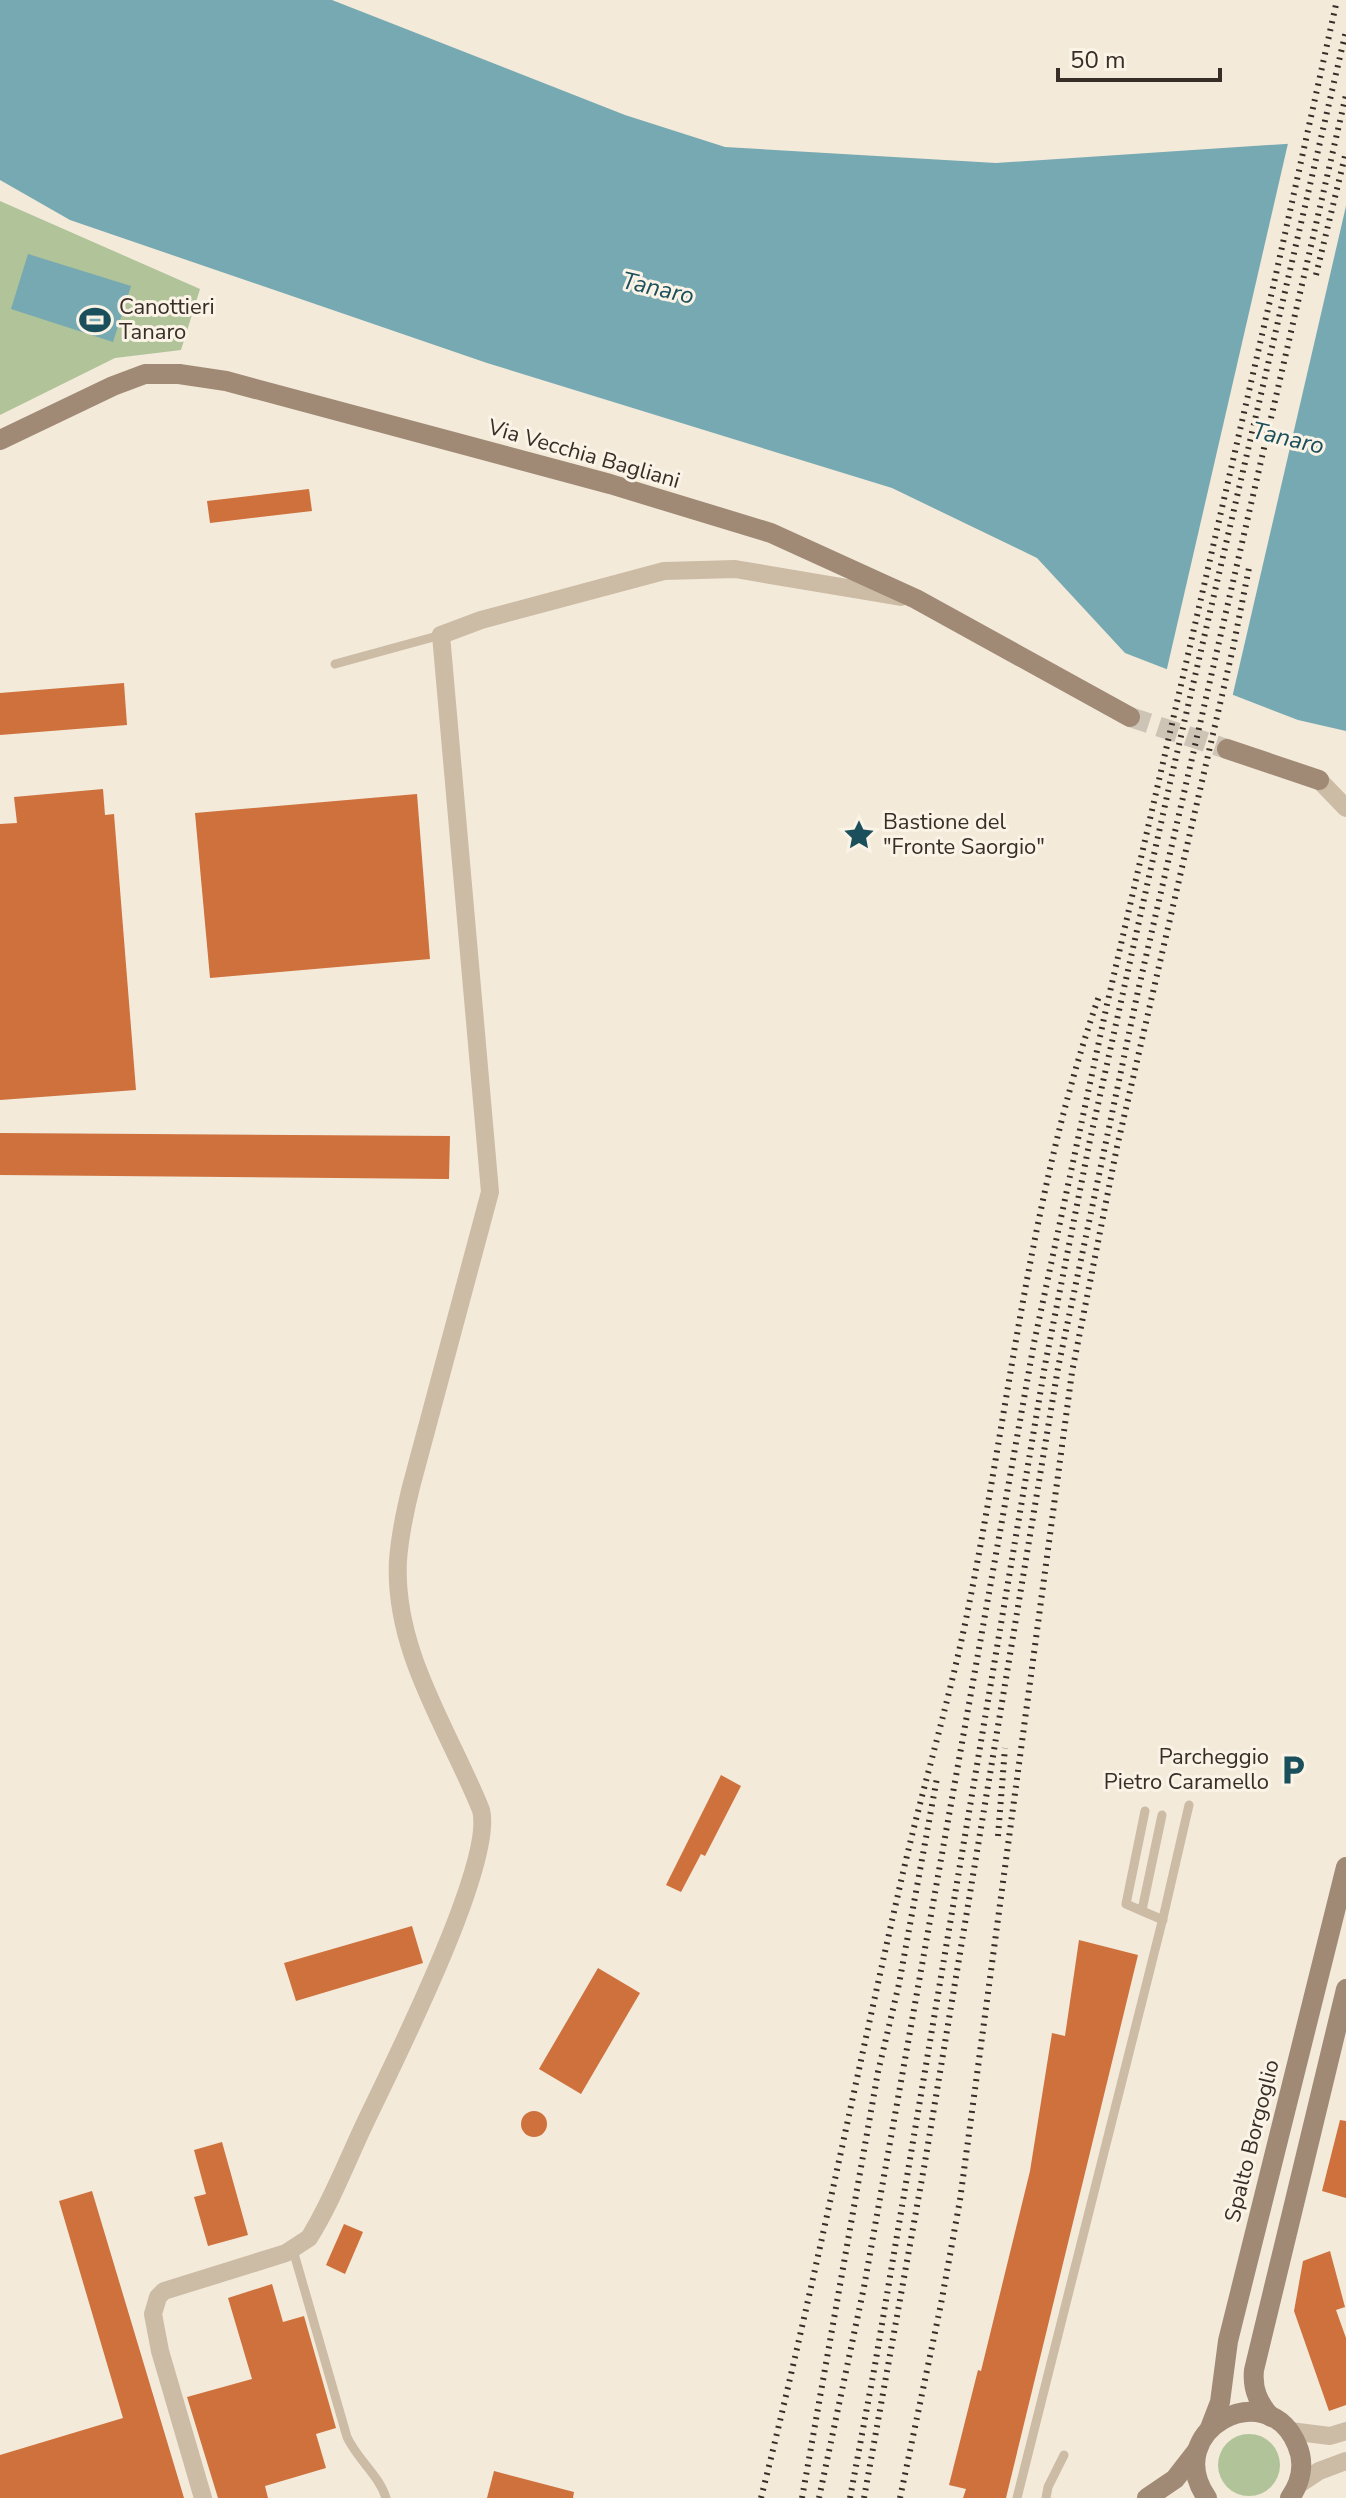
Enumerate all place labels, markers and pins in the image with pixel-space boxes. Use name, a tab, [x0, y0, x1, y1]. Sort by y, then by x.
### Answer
place label: Canottieri Tanaro	[119, 292, 215, 347]
sports icon: Canottieri Tanaro	[78, 303, 112, 337]
place label: Bastione del "Fronte Saorgio"	[883, 807, 1045, 862]
place icon: Bastione del "Fronte Saorgio"	[842, 818, 876, 852]
place label: Parcheggio Pietro Caramello	[1104, 1742, 1269, 1797]
parking icon: Parcheggio Pietro Caramello	[1276, 1753, 1310, 1787]

